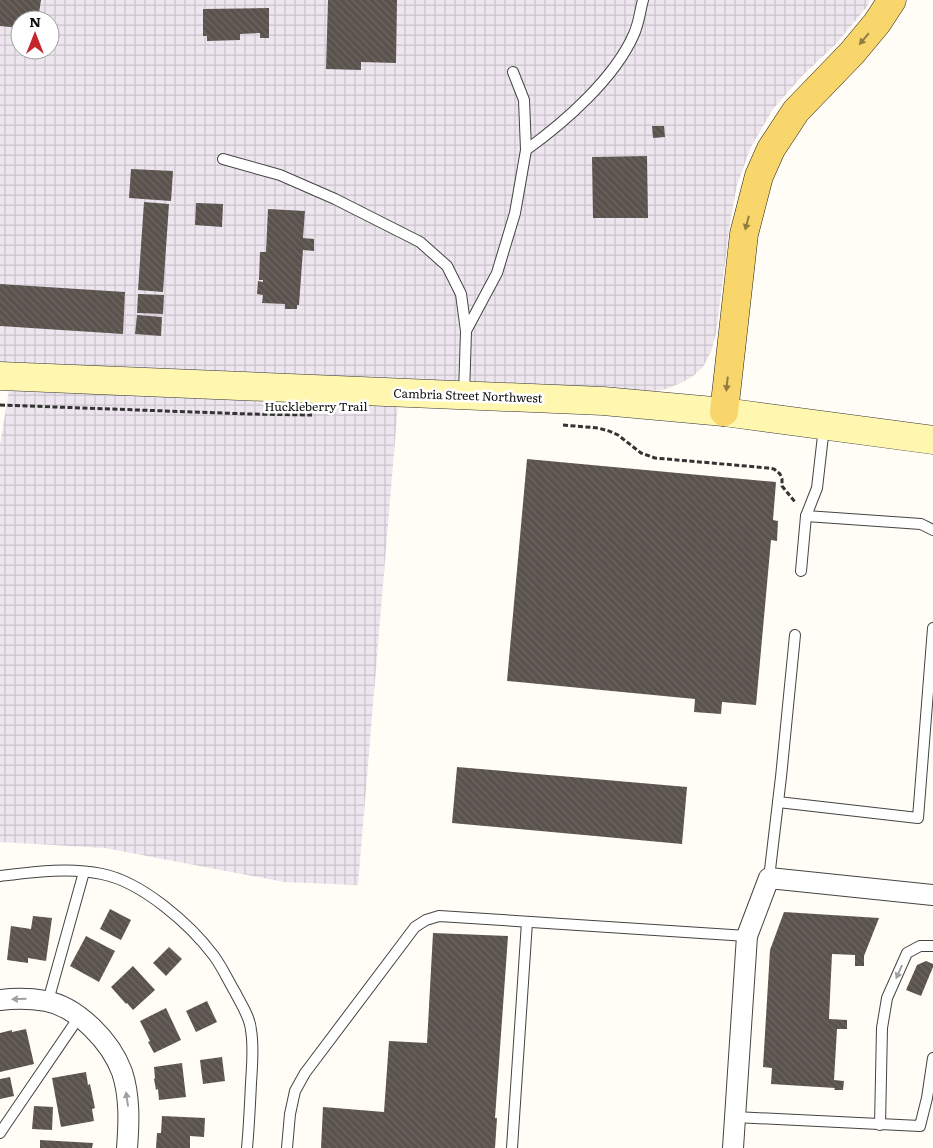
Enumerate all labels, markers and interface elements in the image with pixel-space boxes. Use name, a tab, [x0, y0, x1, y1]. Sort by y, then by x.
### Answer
north arrow	[10, 10, 60, 60]
text: N	[29, 11, 41, 31]
one-way arrow	[858, 33, 869, 46]
one-way arrow	[742, 216, 750, 231]
one-way arrow	[723, 377, 731, 393]
street label: Cambria Street Northwest	[393, 383, 543, 407]
street label: Huckleberry Trail	[264, 397, 368, 415]
one-way arrow	[894, 965, 902, 979]
one-way arrow	[11, 995, 27, 1003]
one-way arrow	[123, 1091, 131, 1107]

